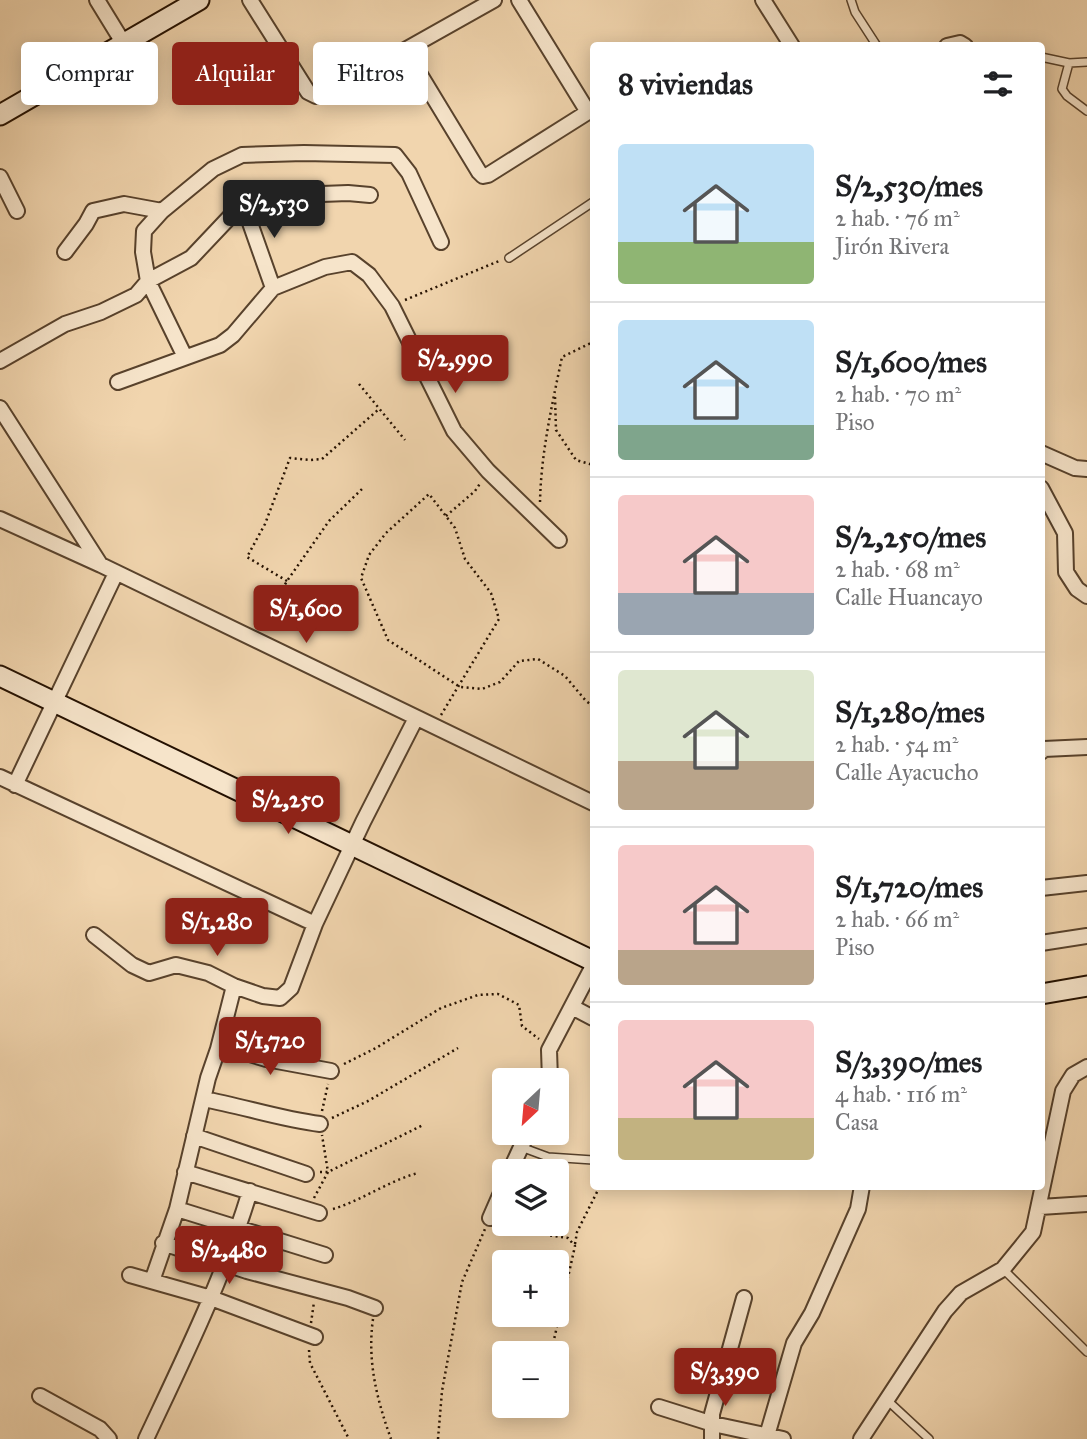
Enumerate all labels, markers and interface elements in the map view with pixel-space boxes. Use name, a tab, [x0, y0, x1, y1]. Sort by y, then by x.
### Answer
chip: Comprar	[21, 42, 158, 105]
chip: Alquilar	[172, 42, 299, 105]
chip: Filtros	[313, 42, 428, 105]
icon: filters	[979, 65, 1017, 103]
text: 8 viviendas	[618, 66, 753, 102]
text: S/2,530/mes	[835, 168, 983, 204]
icon: home	[674, 172, 758, 256]
pin: S/2,530	[209, 180, 339, 240]
text: S/2,530	[239, 189, 309, 217]
text: 2 hab. · 76 m²	[835, 204, 960, 232]
text: Jirón Rivera	[835, 232, 949, 260]
pin: S/2,990	[390, 336, 520, 395]
text: S/2,990	[417, 344, 493, 372]
text: S/1,600/mes	[835, 344, 987, 380]
icon: home	[674, 348, 758, 432]
text: 2 hab. · 70 m²	[835, 380, 961, 408]
text: Piso	[835, 408, 875, 436]
text: S/2,250/mes	[835, 519, 986, 555]
icon: home	[674, 523, 758, 607]
text: 2 hab. · 68 m²	[835, 555, 960, 583]
text: Calle Huancayo	[835, 583, 983, 611]
pin: S/1,600	[241, 586, 371, 645]
text: S/1,600	[269, 594, 343, 622]
text: S/1,280/mes	[835, 694, 985, 730]
icon: home	[674, 698, 758, 782]
text: 2 hab. · 54 m²	[835, 730, 959, 758]
text: Calle Ayacucho	[835, 758, 978, 786]
pin: S/2,250	[223, 776, 353, 836]
text: S/2,250	[252, 785, 324, 813]
text: S/1,720/mes	[835, 869, 983, 905]
icon: home	[674, 873, 758, 957]
pin: S/1,280	[152, 898, 282, 958]
text: 2 hab. · 66 m²	[835, 905, 959, 933]
text: S/1,280	[181, 907, 253, 935]
text: Piso	[835, 933, 875, 961]
pin: S/1,720	[205, 1018, 335, 1077]
text: S/1,720	[235, 1026, 305, 1054]
text: S/3,390/mes	[835, 1044, 982, 1080]
icon: home	[674, 1048, 758, 1132]
north arrow	[492, 1068, 569, 1144]
map controls	[492, 1068, 569, 1418]
text: 4 hab. · 116 m²	[835, 1080, 967, 1108]
text: Casa	[835, 1108, 879, 1136]
button: layers	[492, 1159, 569, 1236]
pin: S/2,480	[164, 1226, 294, 1286]
text: S/2,480	[191, 1235, 267, 1263]
button: +	[492, 1250, 569, 1327]
button: −	[492, 1341, 569, 1418]
pin: S/3,390	[660, 1348, 790, 1408]
text: S/3,390	[690, 1357, 760, 1385]

